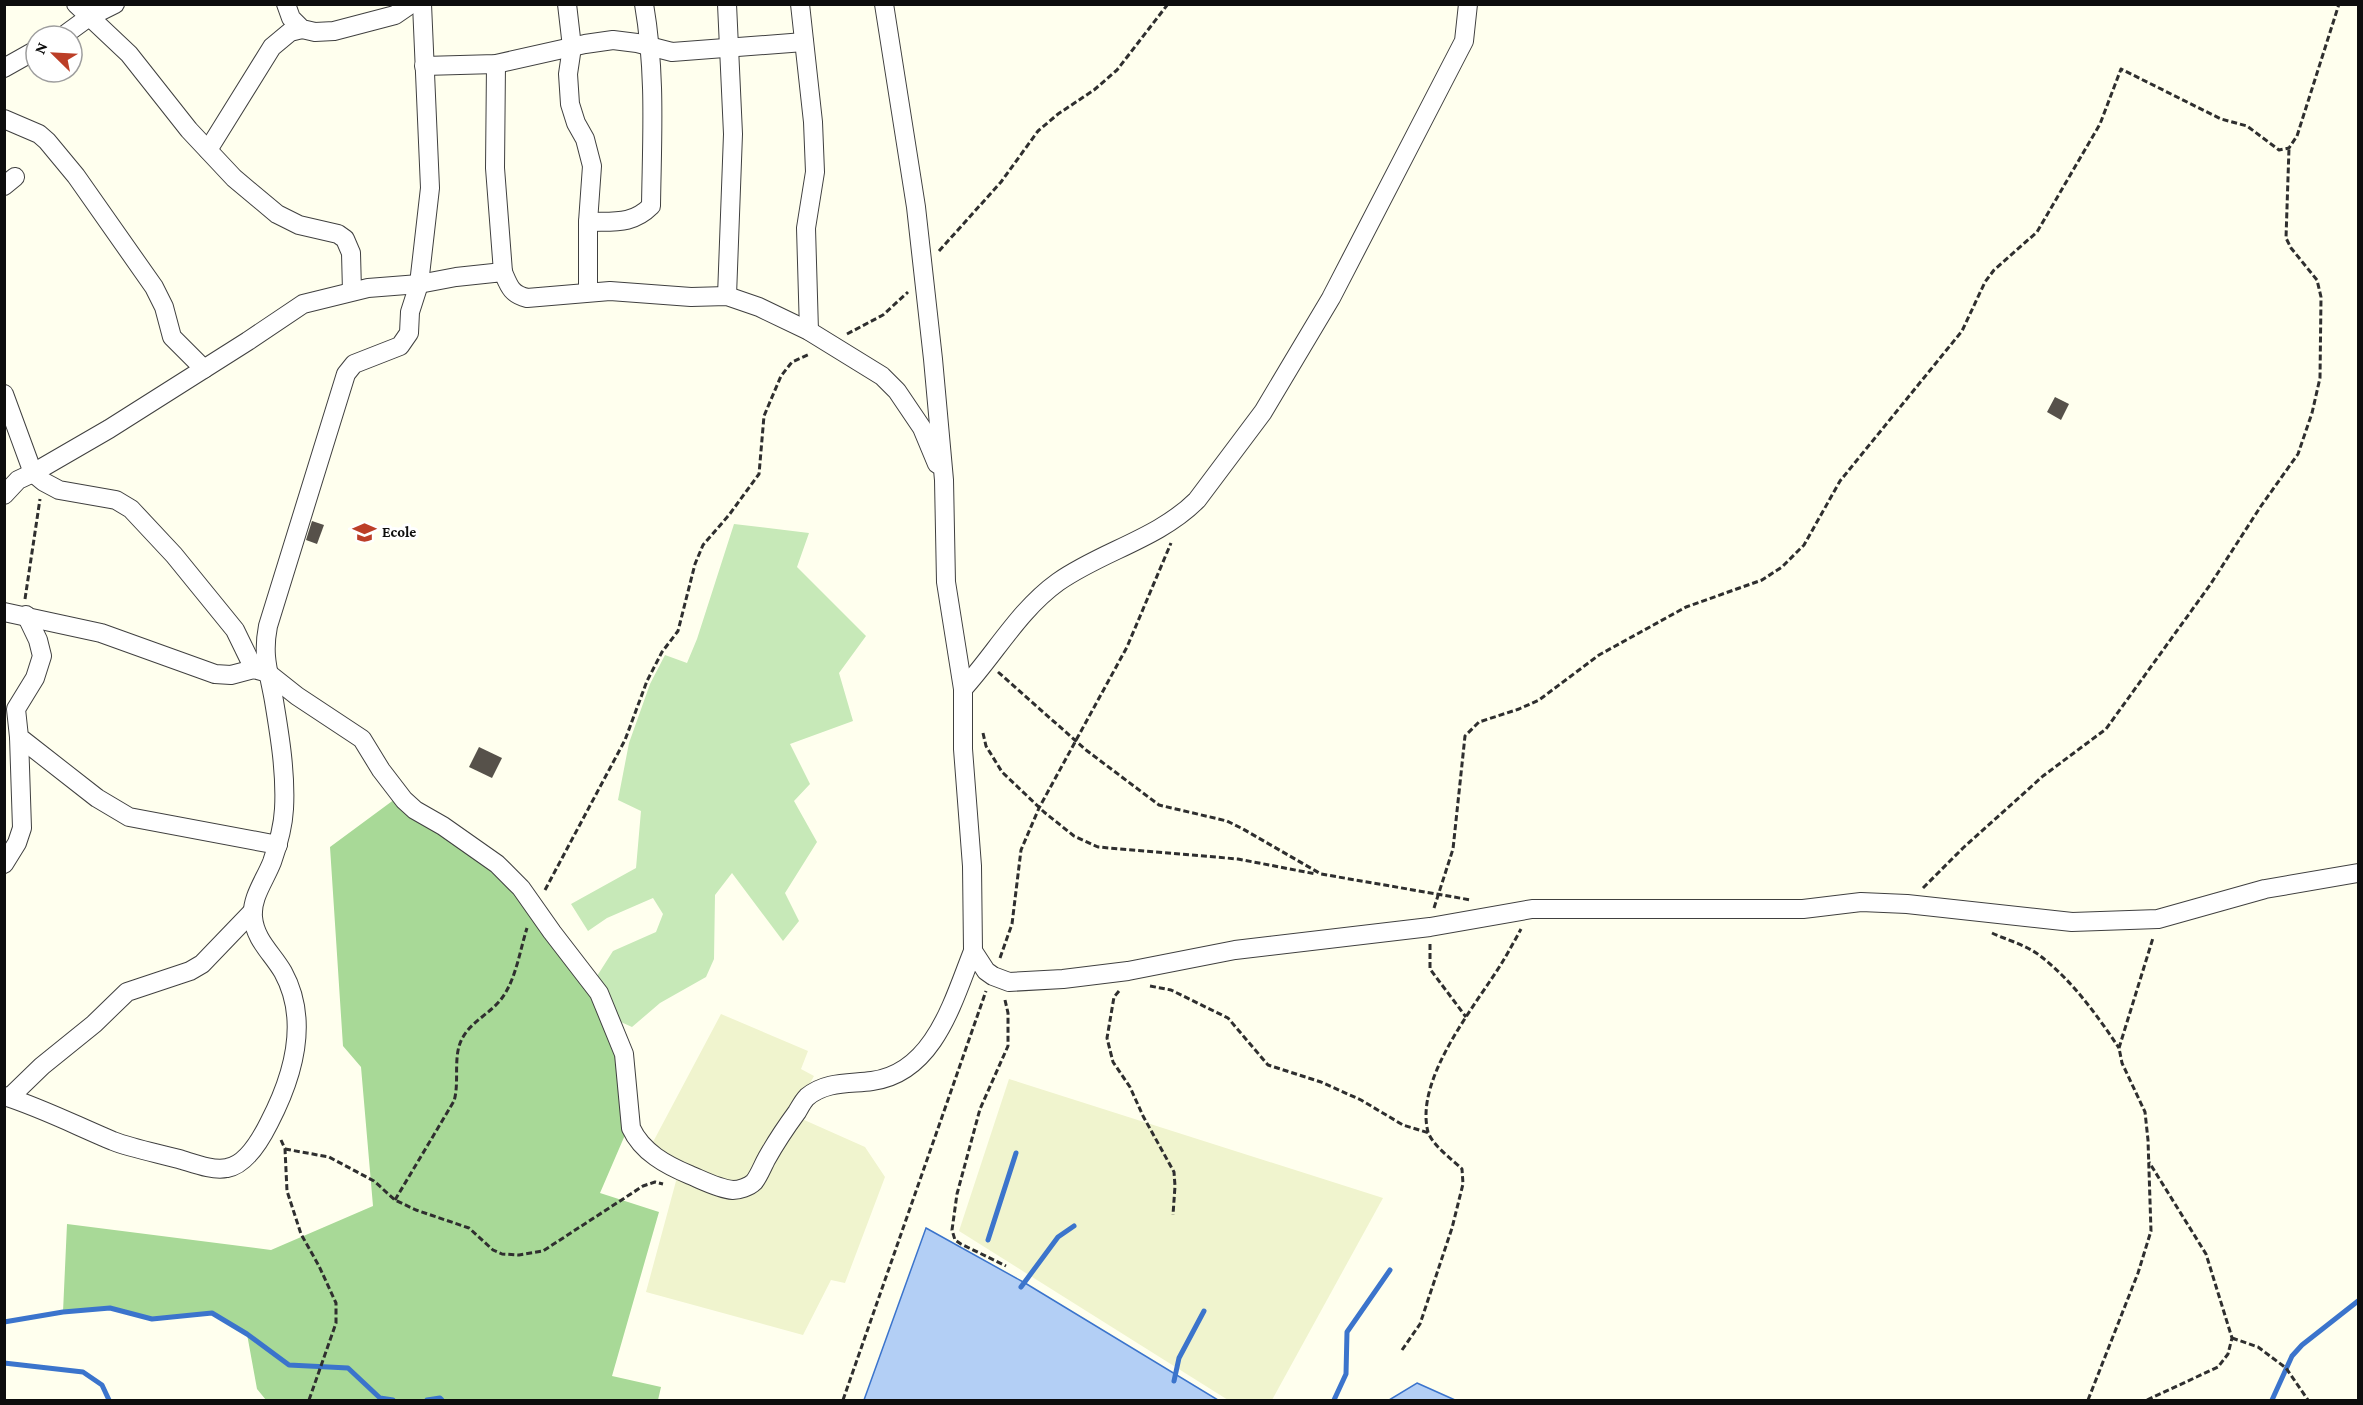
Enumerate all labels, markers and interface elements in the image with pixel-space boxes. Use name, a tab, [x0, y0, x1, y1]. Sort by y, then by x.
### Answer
north arrow	[24, 24, 84, 84]
text: N	[31, 40, 51, 57]
school or university icon: Ecole	[351, 519, 377, 545]
place label: Ecole	[382, 524, 416, 540]

